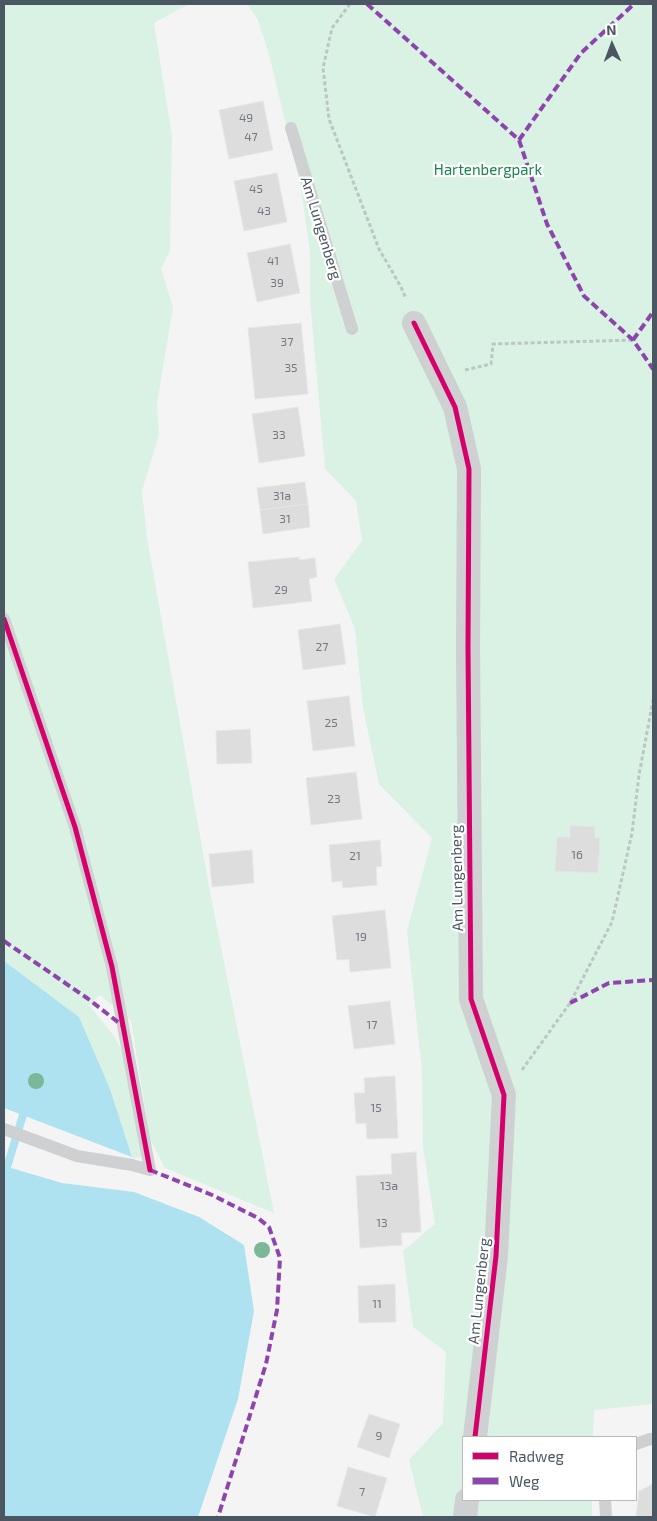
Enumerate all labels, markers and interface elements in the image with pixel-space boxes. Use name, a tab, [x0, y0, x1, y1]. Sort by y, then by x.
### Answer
north arrow	[587, 20, 637, 70]
text: N	[606, 21, 617, 38]
house number: 49	[239, 111, 253, 125]
house number: 47	[244, 130, 258, 144]
park label: Hartenbergpark	[434, 161, 542, 179]
street label: Am Lungenberg	[297, 174, 345, 282]
house number: 45	[249, 182, 263, 196]
house number: 43	[257, 204, 271, 218]
house number: 41	[267, 254, 279, 268]
house number: 39	[270, 276, 284, 290]
house number: 37	[281, 335, 293, 349]
house number: 35	[284, 361, 298, 375]
house number: 33	[272, 428, 286, 442]
house number: 31a	[273, 489, 291, 503]
house number: 31	[279, 512, 291, 526]
house number: 29	[274, 583, 288, 597]
house number: 27	[316, 640, 328, 654]
house number: 25	[324, 716, 338, 730]
house number: 23	[327, 792, 341, 806]
street label: Am Lungenberg	[447, 824, 467, 932]
house number: 16	[571, 848, 583, 862]
house number: 21	[349, 849, 361, 863]
house number: 19	[355, 930, 367, 944]
house number: 17	[367, 1018, 377, 1032]
house number: 15	[370, 1101, 382, 1115]
house number: 13a	[380, 1179, 398, 1193]
house number: 13	[376, 1216, 388, 1230]
street label: Am Lungenberg	[464, 1237, 494, 1345]
house number: 11	[372, 1297, 382, 1311]
house number: 9	[376, 1429, 382, 1443]
legend	[462, 1436, 637, 1501]
text: Radweg	[509, 1447, 564, 1465]
text: Weg	[509, 1472, 539, 1490]
house number: 7	[359, 1485, 365, 1499]

